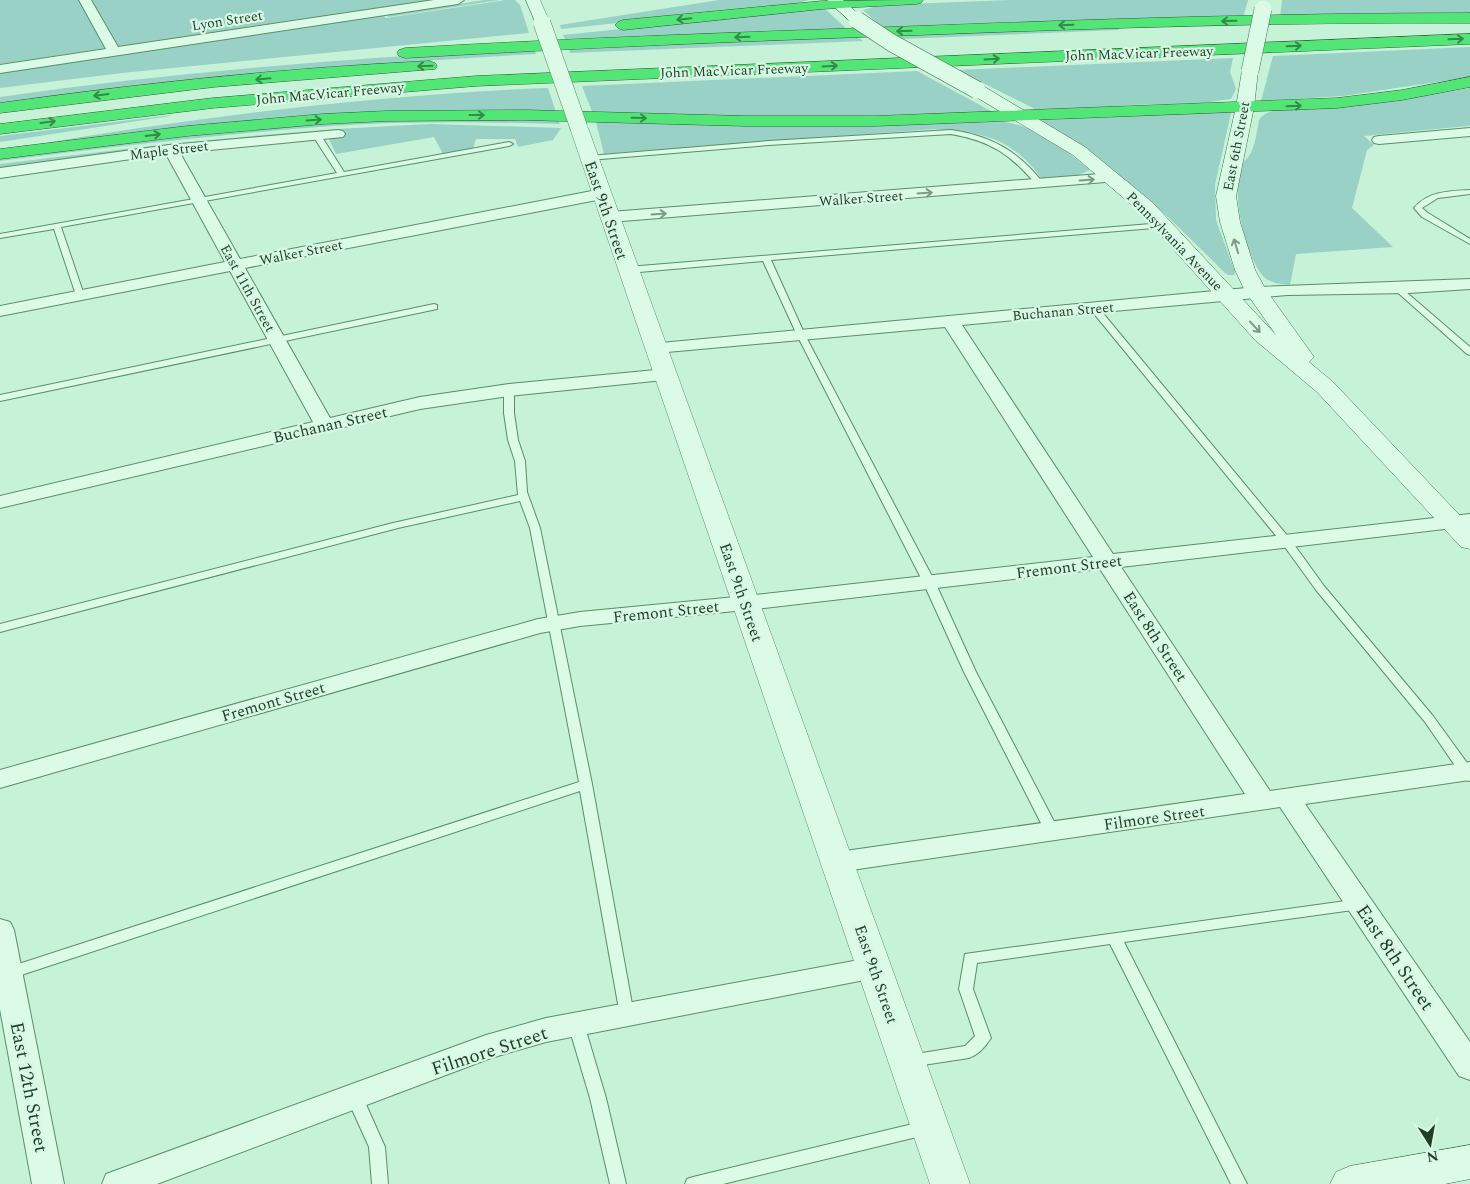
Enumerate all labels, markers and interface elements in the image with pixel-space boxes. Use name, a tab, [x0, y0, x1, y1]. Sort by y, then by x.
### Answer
street label: Lyon Street	[190, 5, 264, 36]
one-way arrow	[677, 14, 693, 23]
one-way arrow	[1221, 16, 1238, 26]
one-way arrow	[1059, 20, 1075, 30]
one-way arrow	[896, 26, 912, 35]
one-way arrow	[734, 32, 750, 42]
one-way arrow	[1448, 35, 1464, 44]
street label: John MacVicar Freeway	[1065, 40, 1215, 67]
one-way arrow	[1286, 41, 1302, 51]
one-way arrow	[984, 54, 1000, 64]
street label: John MacVicar Freeway	[660, 57, 810, 84]
one-way arrow	[417, 62, 433, 71]
one-way arrow	[821, 62, 837, 71]
one-way arrow	[255, 74, 271, 84]
street label: John MacVicar Freeway	[255, 76, 406, 110]
one-way arrow	[93, 90, 109, 100]
street label: East 6th Street	[1218, 100, 1255, 193]
one-way arrow	[1285, 101, 1301, 110]
one-way arrow	[468, 110, 485, 120]
one-way arrow	[630, 113, 647, 123]
one-way arrow	[306, 115, 322, 124]
one-way arrow	[40, 117, 56, 127]
one-way arrow	[144, 130, 160, 140]
street label: Maple Street	[128, 135, 210, 166]
street label: East 9th Street	[578, 157, 634, 264]
one-way arrow	[1079, 176, 1095, 185]
street label: Walker Street	[818, 185, 904, 212]
street label: Pennsylvania Avenue	[1122, 187, 1228, 296]
one-way arrow	[917, 188, 933, 197]
one-way arrow	[650, 209, 666, 218]
street label: Walker Street	[258, 234, 345, 271]
one-way arrow	[1231, 239, 1241, 255]
street label: East 11th Street	[215, 240, 280, 336]
street label: Buchanan Street	[1011, 297, 1115, 326]
one-way arrow	[1249, 320, 1261, 333]
street label: Buchanan Street	[271, 400, 390, 450]
street label: East 9th Street	[713, 539, 769, 646]
street label: Fremont Street	[1015, 549, 1124, 585]
street label: East 8th Street	[1117, 587, 1194, 687]
street label: Fremont Street	[612, 594, 721, 630]
street label: Fremont Street	[219, 676, 328, 728]
street label: Filmore Street	[1102, 799, 1207, 837]
street label: East 8th Street	[1348, 899, 1441, 1017]
street label: East 9th Street	[848, 921, 904, 1028]
street label: East 12th Street	[2, 1019, 55, 1155]
street label: Filmore Street	[427, 1019, 552, 1084]
north arrow	[1405, 1119, 1455, 1169]
text: N	[1425, 1145, 1440, 1168]

